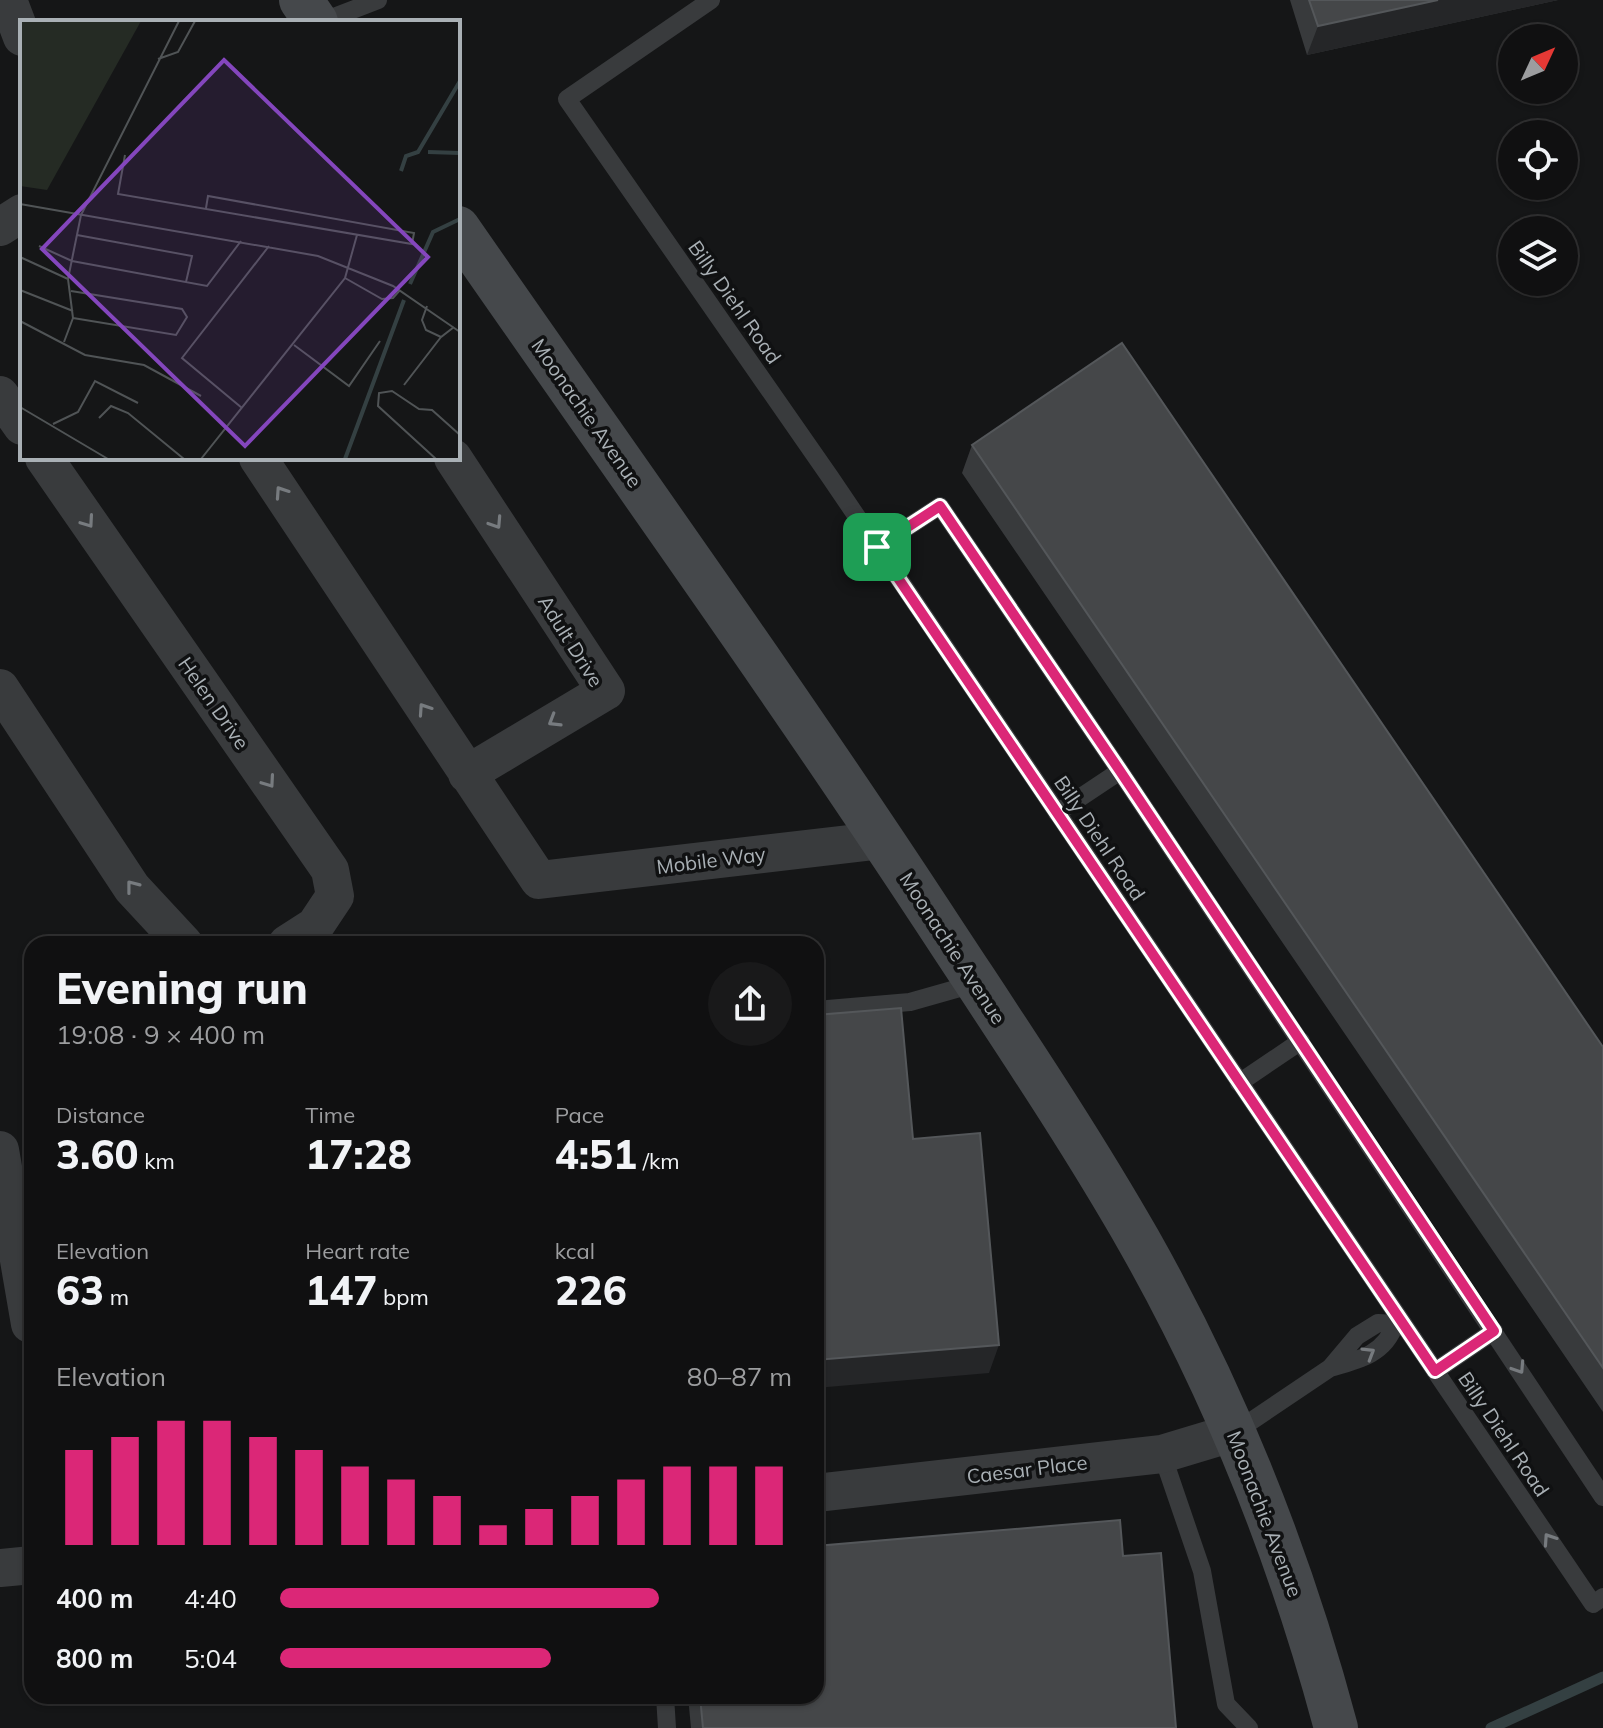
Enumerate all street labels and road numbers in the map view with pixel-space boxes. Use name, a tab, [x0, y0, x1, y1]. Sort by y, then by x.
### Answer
street label: Billy Diehl Road	[683, 235, 787, 369]
street label: Moonachie Avenue	[526, 334, 648, 492]
street label: Adult Drive	[533, 591, 609, 691]
street label: Helen Drive	[173, 652, 255, 754]
street label: Billy Diehl Road	[1049, 771, 1151, 905]
street label: Mobile Way	[655, 841, 767, 879]
street label: Moonachie Avenue	[895, 867, 1011, 1029]
street label: Billy Diehl Road	[1453, 1367, 1555, 1501]
street label: Moonachie Avenue	[1222, 1427, 1308, 1601]
street label: Caesar Place	[965, 1449, 1089, 1489]

